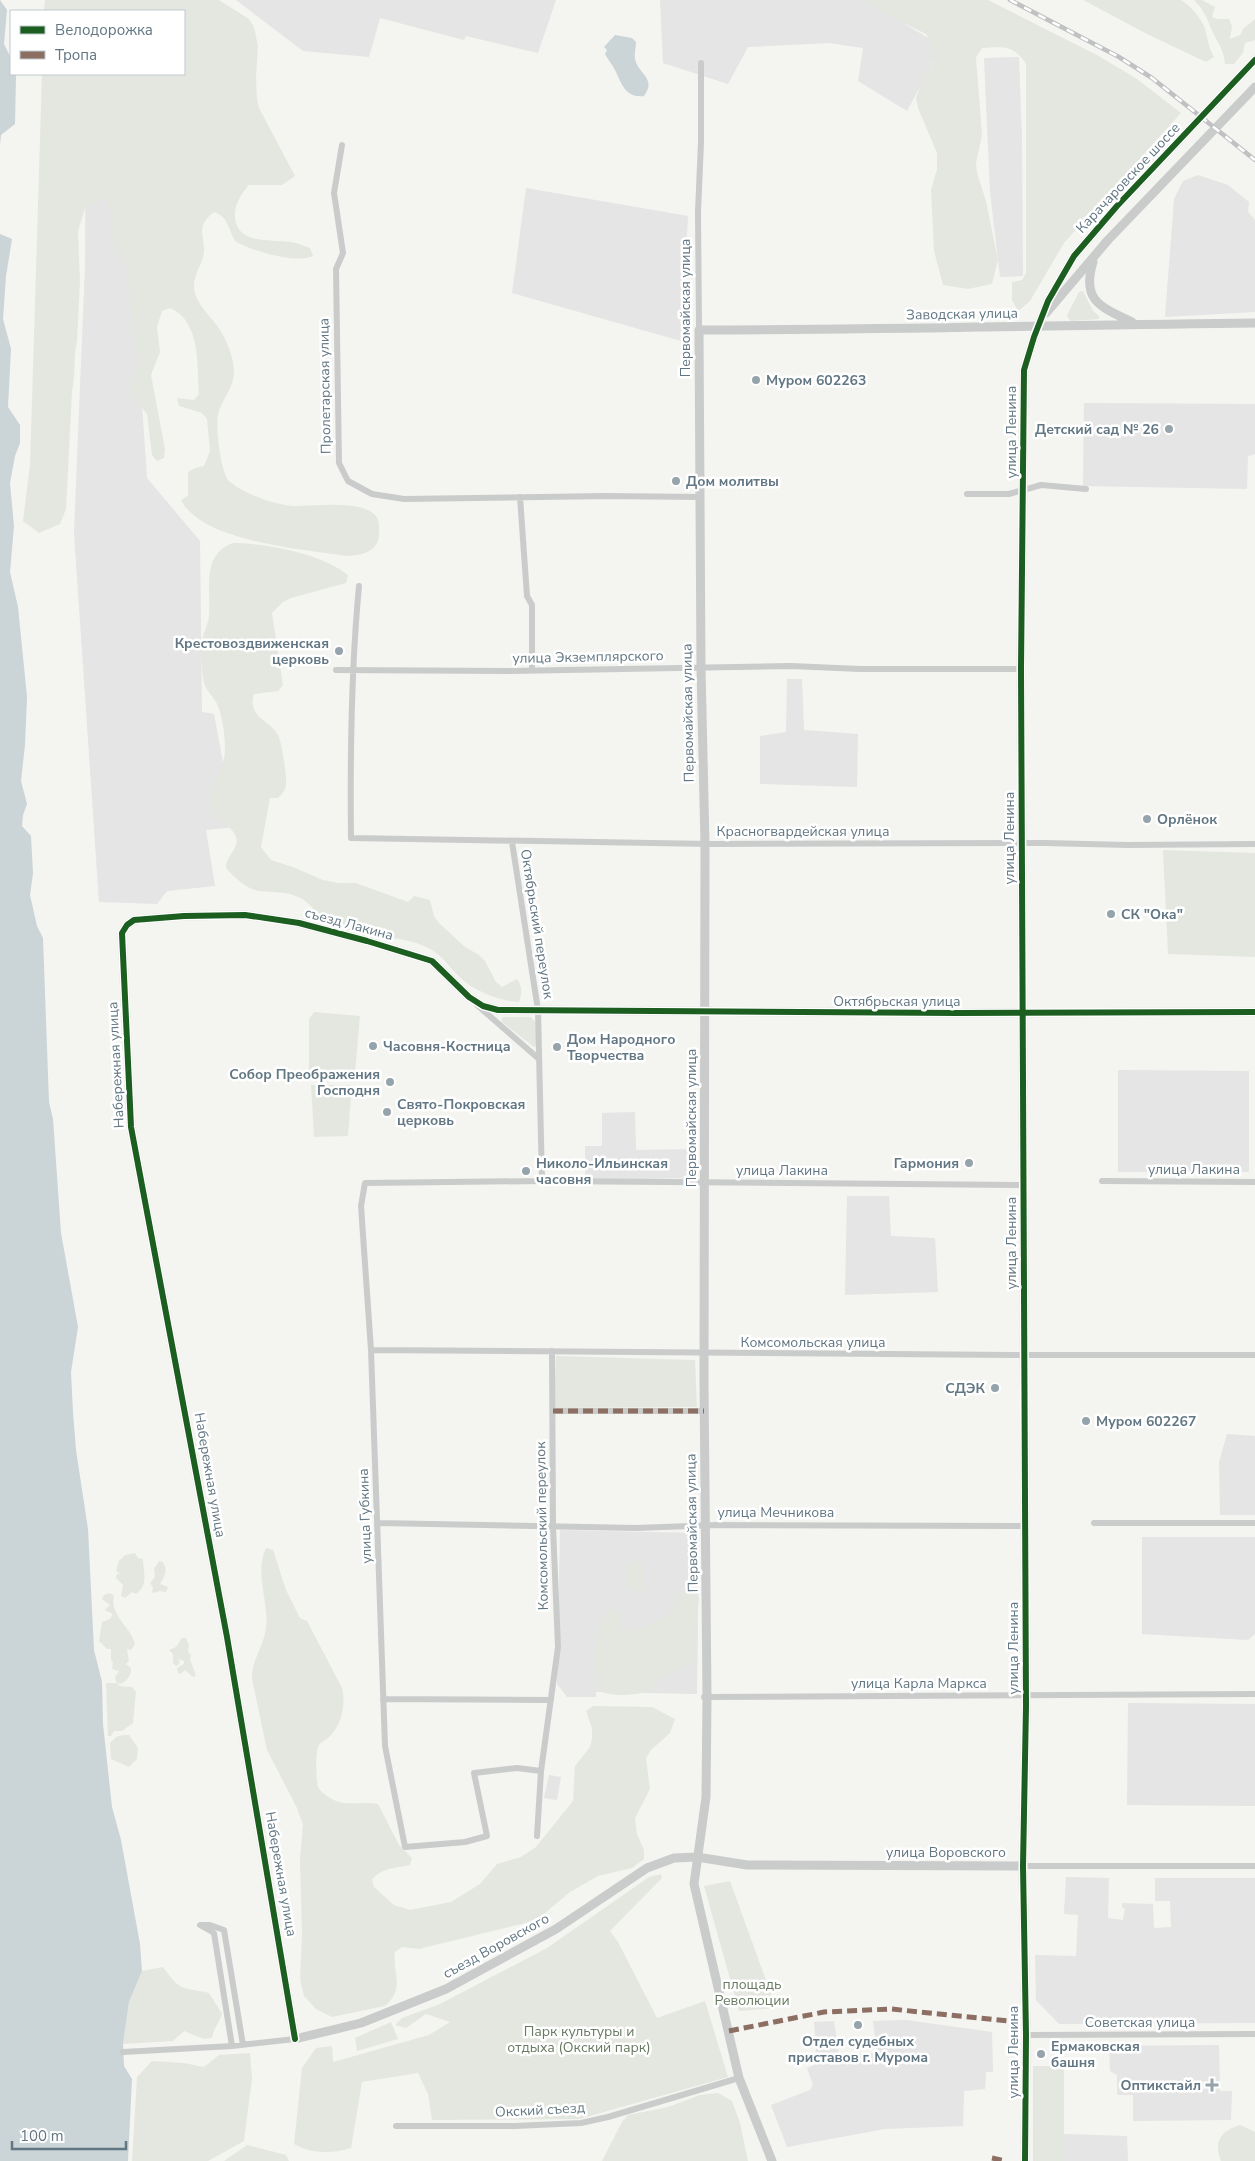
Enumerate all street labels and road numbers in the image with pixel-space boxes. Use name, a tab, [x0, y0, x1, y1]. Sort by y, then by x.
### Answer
street label: Карачаровское шоссе	[1072, 119, 1184, 237]
street label: Первомайская улица	[676, 239, 695, 377]
street label: Заводская улица	[906, 304, 1018, 324]
street label: Пролетарская улица	[314, 318, 336, 454]
street label: улица Ленина	[1002, 386, 1021, 478]
street label: Первомайская улица	[677, 643, 699, 783]
street label: улица Экземплярского	[512, 646, 664, 668]
street label: улица Ленина	[1000, 792, 1019, 884]
street label: Красногвардейская улица	[717, 822, 889, 841]
street label: Октябрьский переулок	[516, 848, 558, 1001]
street label: съезд Лакина	[303, 903, 395, 945]
street label: Октябрьская улица	[833, 992, 961, 1011]
street label: Набережная улица	[103, 1001, 129, 1129]
street label: Первомайская улица	[682, 1049, 701, 1187]
street label: улица Лакина	[1148, 1160, 1240, 1179]
street label: улица Лакина	[736, 1161, 828, 1180]
street label: улица Ленина	[1002, 1197, 1021, 1289]
street label: Комсомольская улица	[741, 1333, 885, 1352]
street label: Набережная улица	[190, 1411, 230, 1539]
street label: Комсомольский переулок	[531, 1441, 553, 1611]
street label: Первомайская улица	[681, 1453, 703, 1593]
street label: улица Губкина	[354, 1468, 376, 1564]
street label: улица Мечникова	[718, 1503, 834, 1522]
street label: улица Ленина	[1004, 1602, 1023, 1694]
street label: улица Карла Маркса	[851, 1674, 987, 1693]
street label: Набережная улица	[261, 1810, 301, 1938]
street label: улица Воровского	[886, 1843, 1006, 1862]
street label: съезд Воровского	[439, 1909, 553, 1983]
street label: улица Ленина	[1004, 2006, 1023, 2098]
street label: Советская улица	[1085, 2013, 1195, 2032]
street label: Окский съезд	[494, 2098, 586, 2122]

